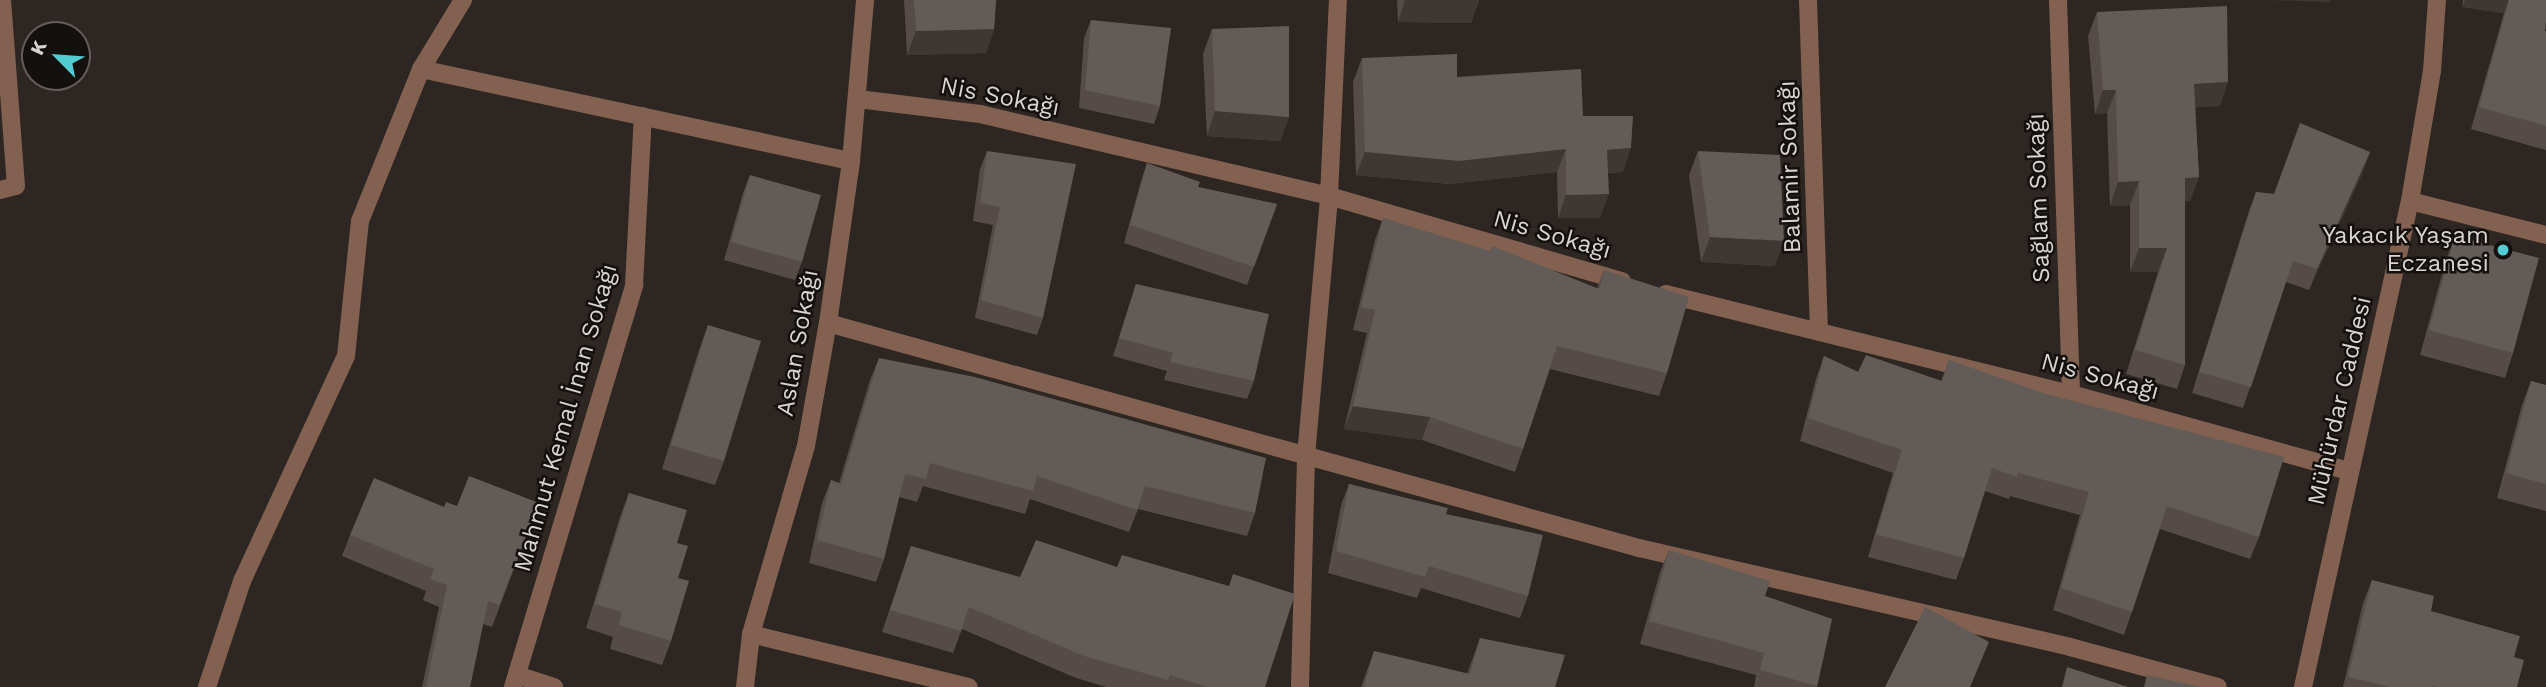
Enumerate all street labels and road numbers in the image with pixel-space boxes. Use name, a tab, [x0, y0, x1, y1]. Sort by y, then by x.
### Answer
street label: Nis Sokağı	[938, 71, 1062, 123]
street label: Balamir Sokağı	[1773, 80, 1807, 254]
street label: Sağlam Sokağı	[2022, 113, 2056, 283]
street label: Nis Sokağı	[1490, 205, 1614, 265]
street label: Mahmut Kemal İnan Sokağı	[508, 260, 624, 576]
street label: Aslan Sokağı	[771, 268, 825, 418]
street label: Mühürdar Caddesi	[2302, 294, 2378, 508]
street label: Nis Sokağı	[2038, 347, 2162, 407]

